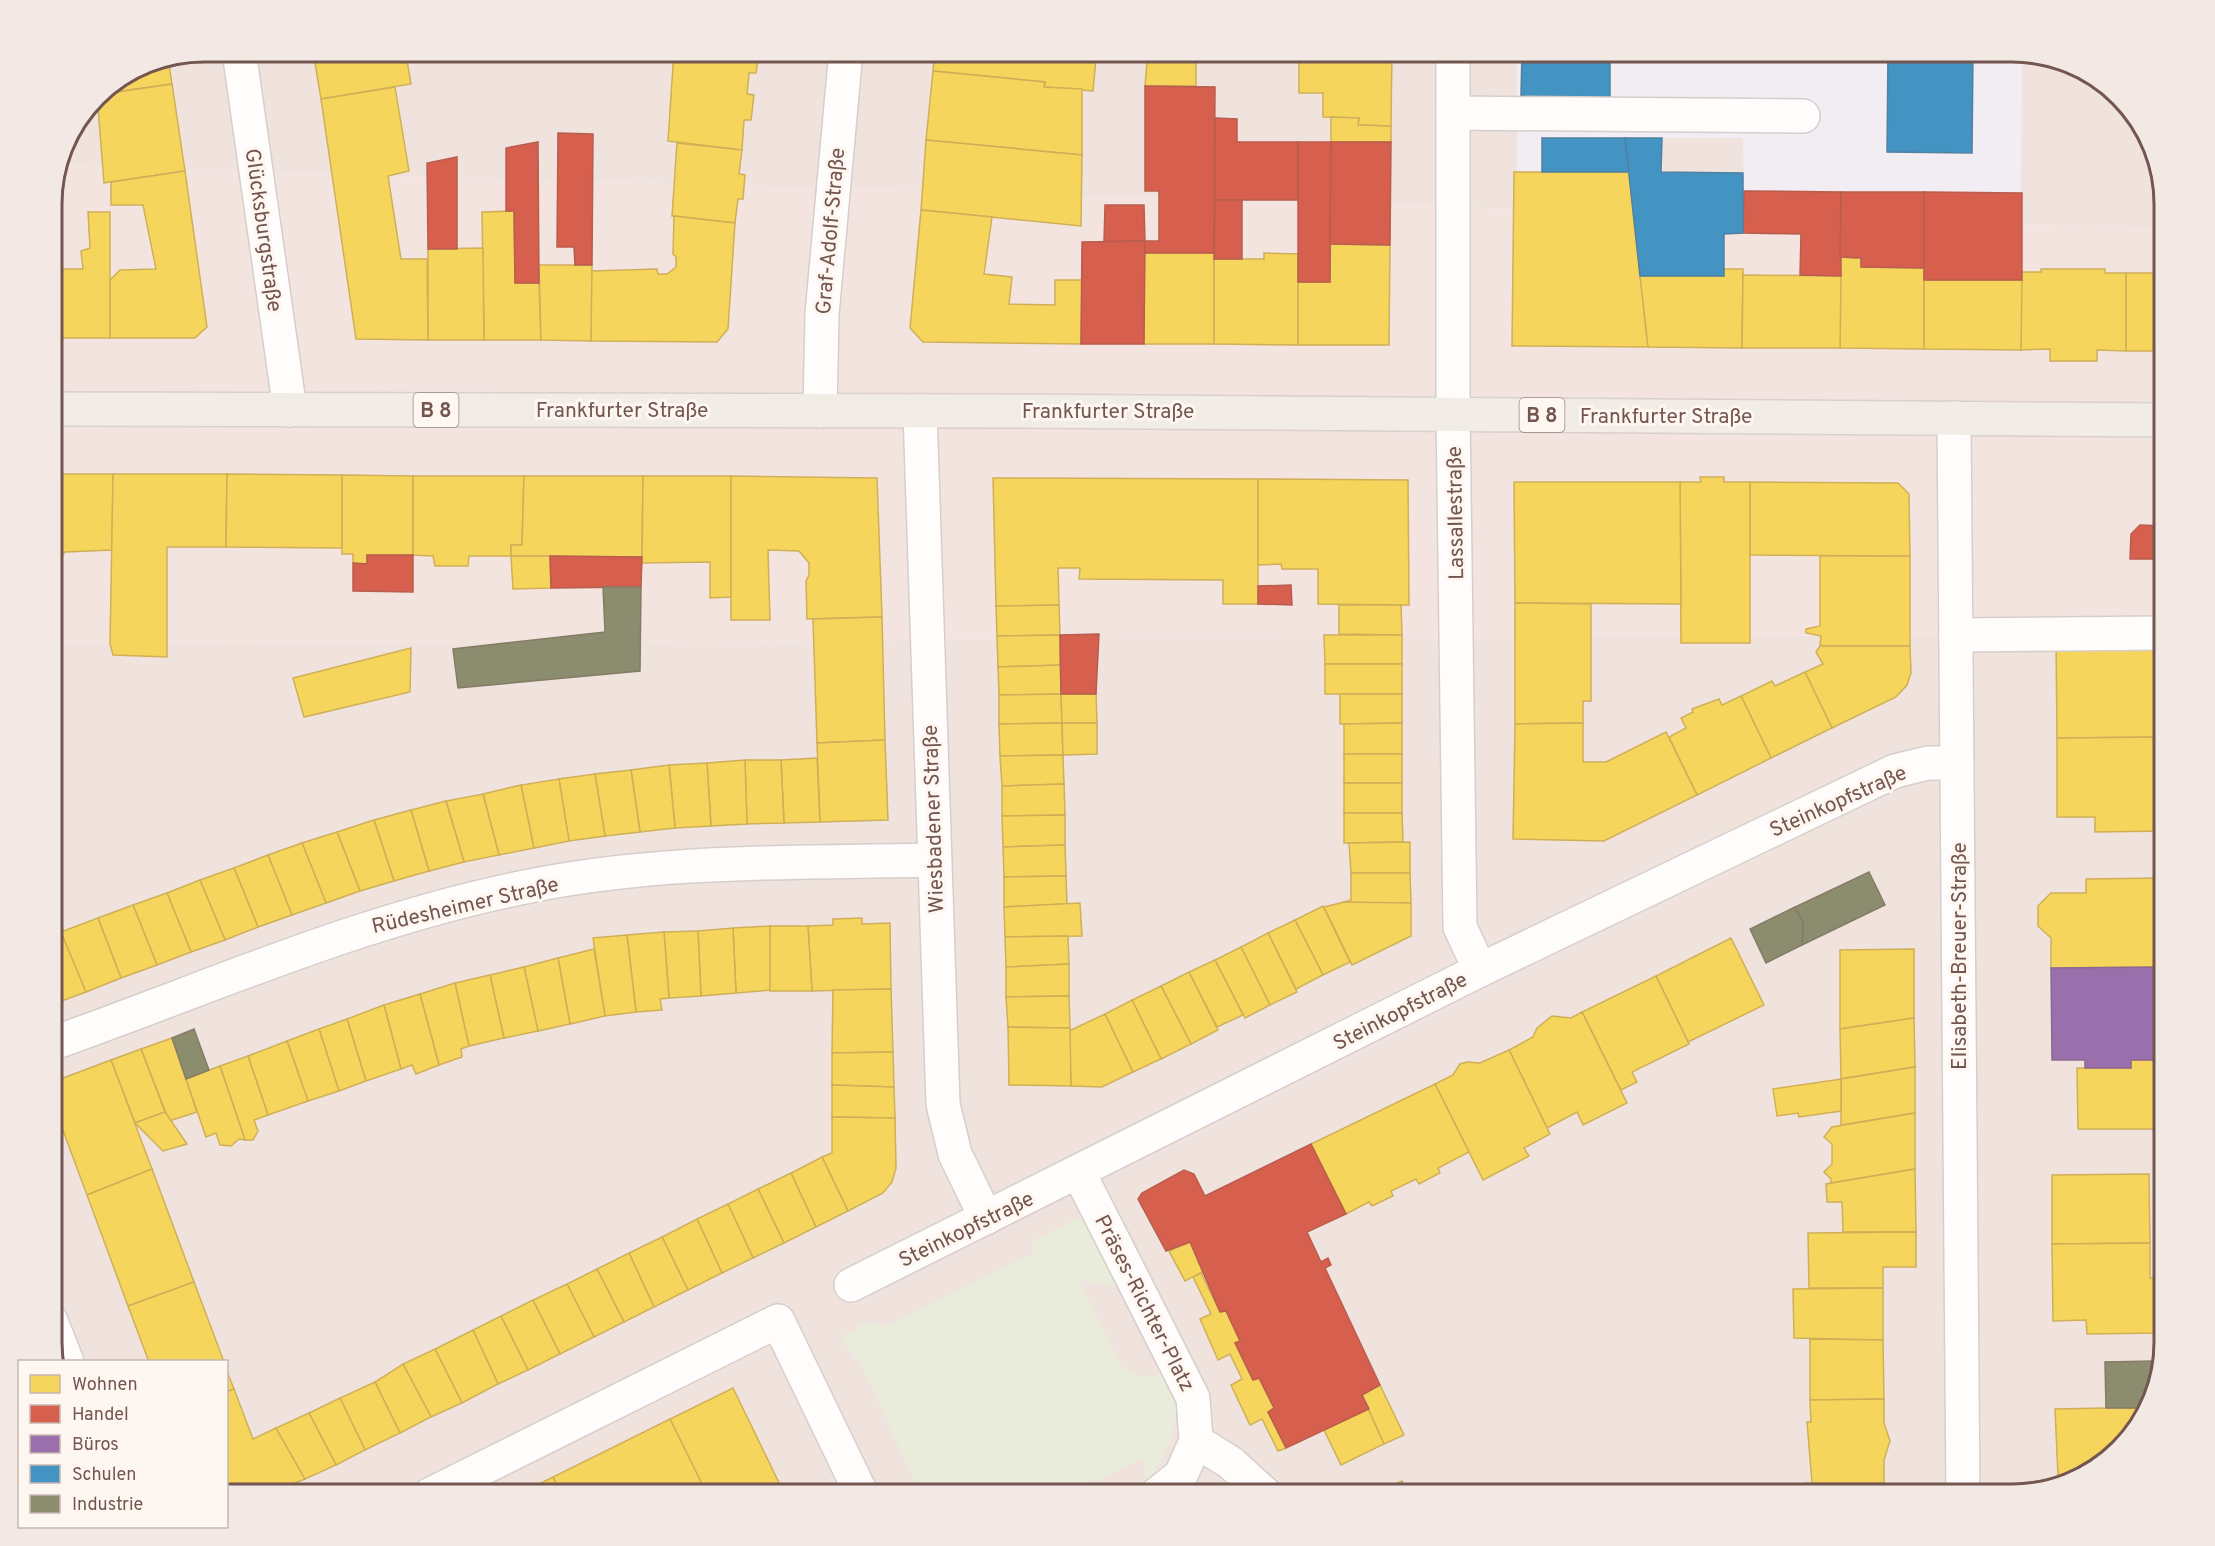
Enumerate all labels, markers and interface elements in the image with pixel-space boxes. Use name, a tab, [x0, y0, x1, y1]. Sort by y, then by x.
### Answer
street label: Graf-Adolf-Straße	[811, 146, 852, 316]
street label: Glücksburgstraße	[238, 147, 287, 314]
road number: B 8	[414, 393, 458, 427]
street label: Frankfurter Straße	[536, 398, 708, 425]
road number: B 8	[1520, 398, 1564, 432]
street label: Frankfurter Straße	[1022, 399, 1194, 426]
street label: Frankfurter Straße	[1580, 404, 1752, 431]
street label: Lassallestraße	[1442, 446, 1471, 580]
street label: Wiesbadener Straße	[918, 724, 951, 914]
street label: Steinkopfstraße	[1766, 760, 1911, 845]
street label: Elisabeth-Breuer-Straße	[1947, 842, 1974, 1070]
street label: Rüdesheimer Straße	[369, 872, 562, 941]
street label: Steinkopfstraße	[1329, 967, 1472, 1058]
street label: Steinkopfstraße	[895, 1186, 1039, 1275]
street label: Präses-Richter-Platz	[1087, 1211, 1200, 1397]
legend	[18, 1360, 228, 1528]
text: Wohnen	[72, 1374, 138, 1397]
text: Handel	[72, 1404, 129, 1427]
text: Büros	[72, 1434, 119, 1457]
text: Schulen	[72, 1464, 136, 1487]
text: Industrie	[72, 1494, 143, 1517]

